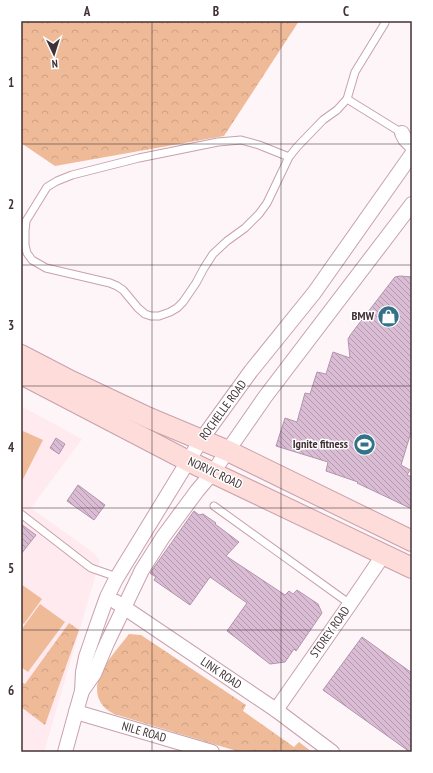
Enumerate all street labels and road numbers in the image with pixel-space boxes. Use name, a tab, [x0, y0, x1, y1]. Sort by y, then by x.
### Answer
street label: ROCHELLE ROAD	[196, 377, 249, 443]
street label: NORVIC ROAD	[186, 453, 245, 492]
street label: STOREY ROAD	[307, 603, 353, 660]
street label: LINK ROAD	[198, 653, 245, 692]
street label: NILE ROAD	[120, 718, 168, 745]

